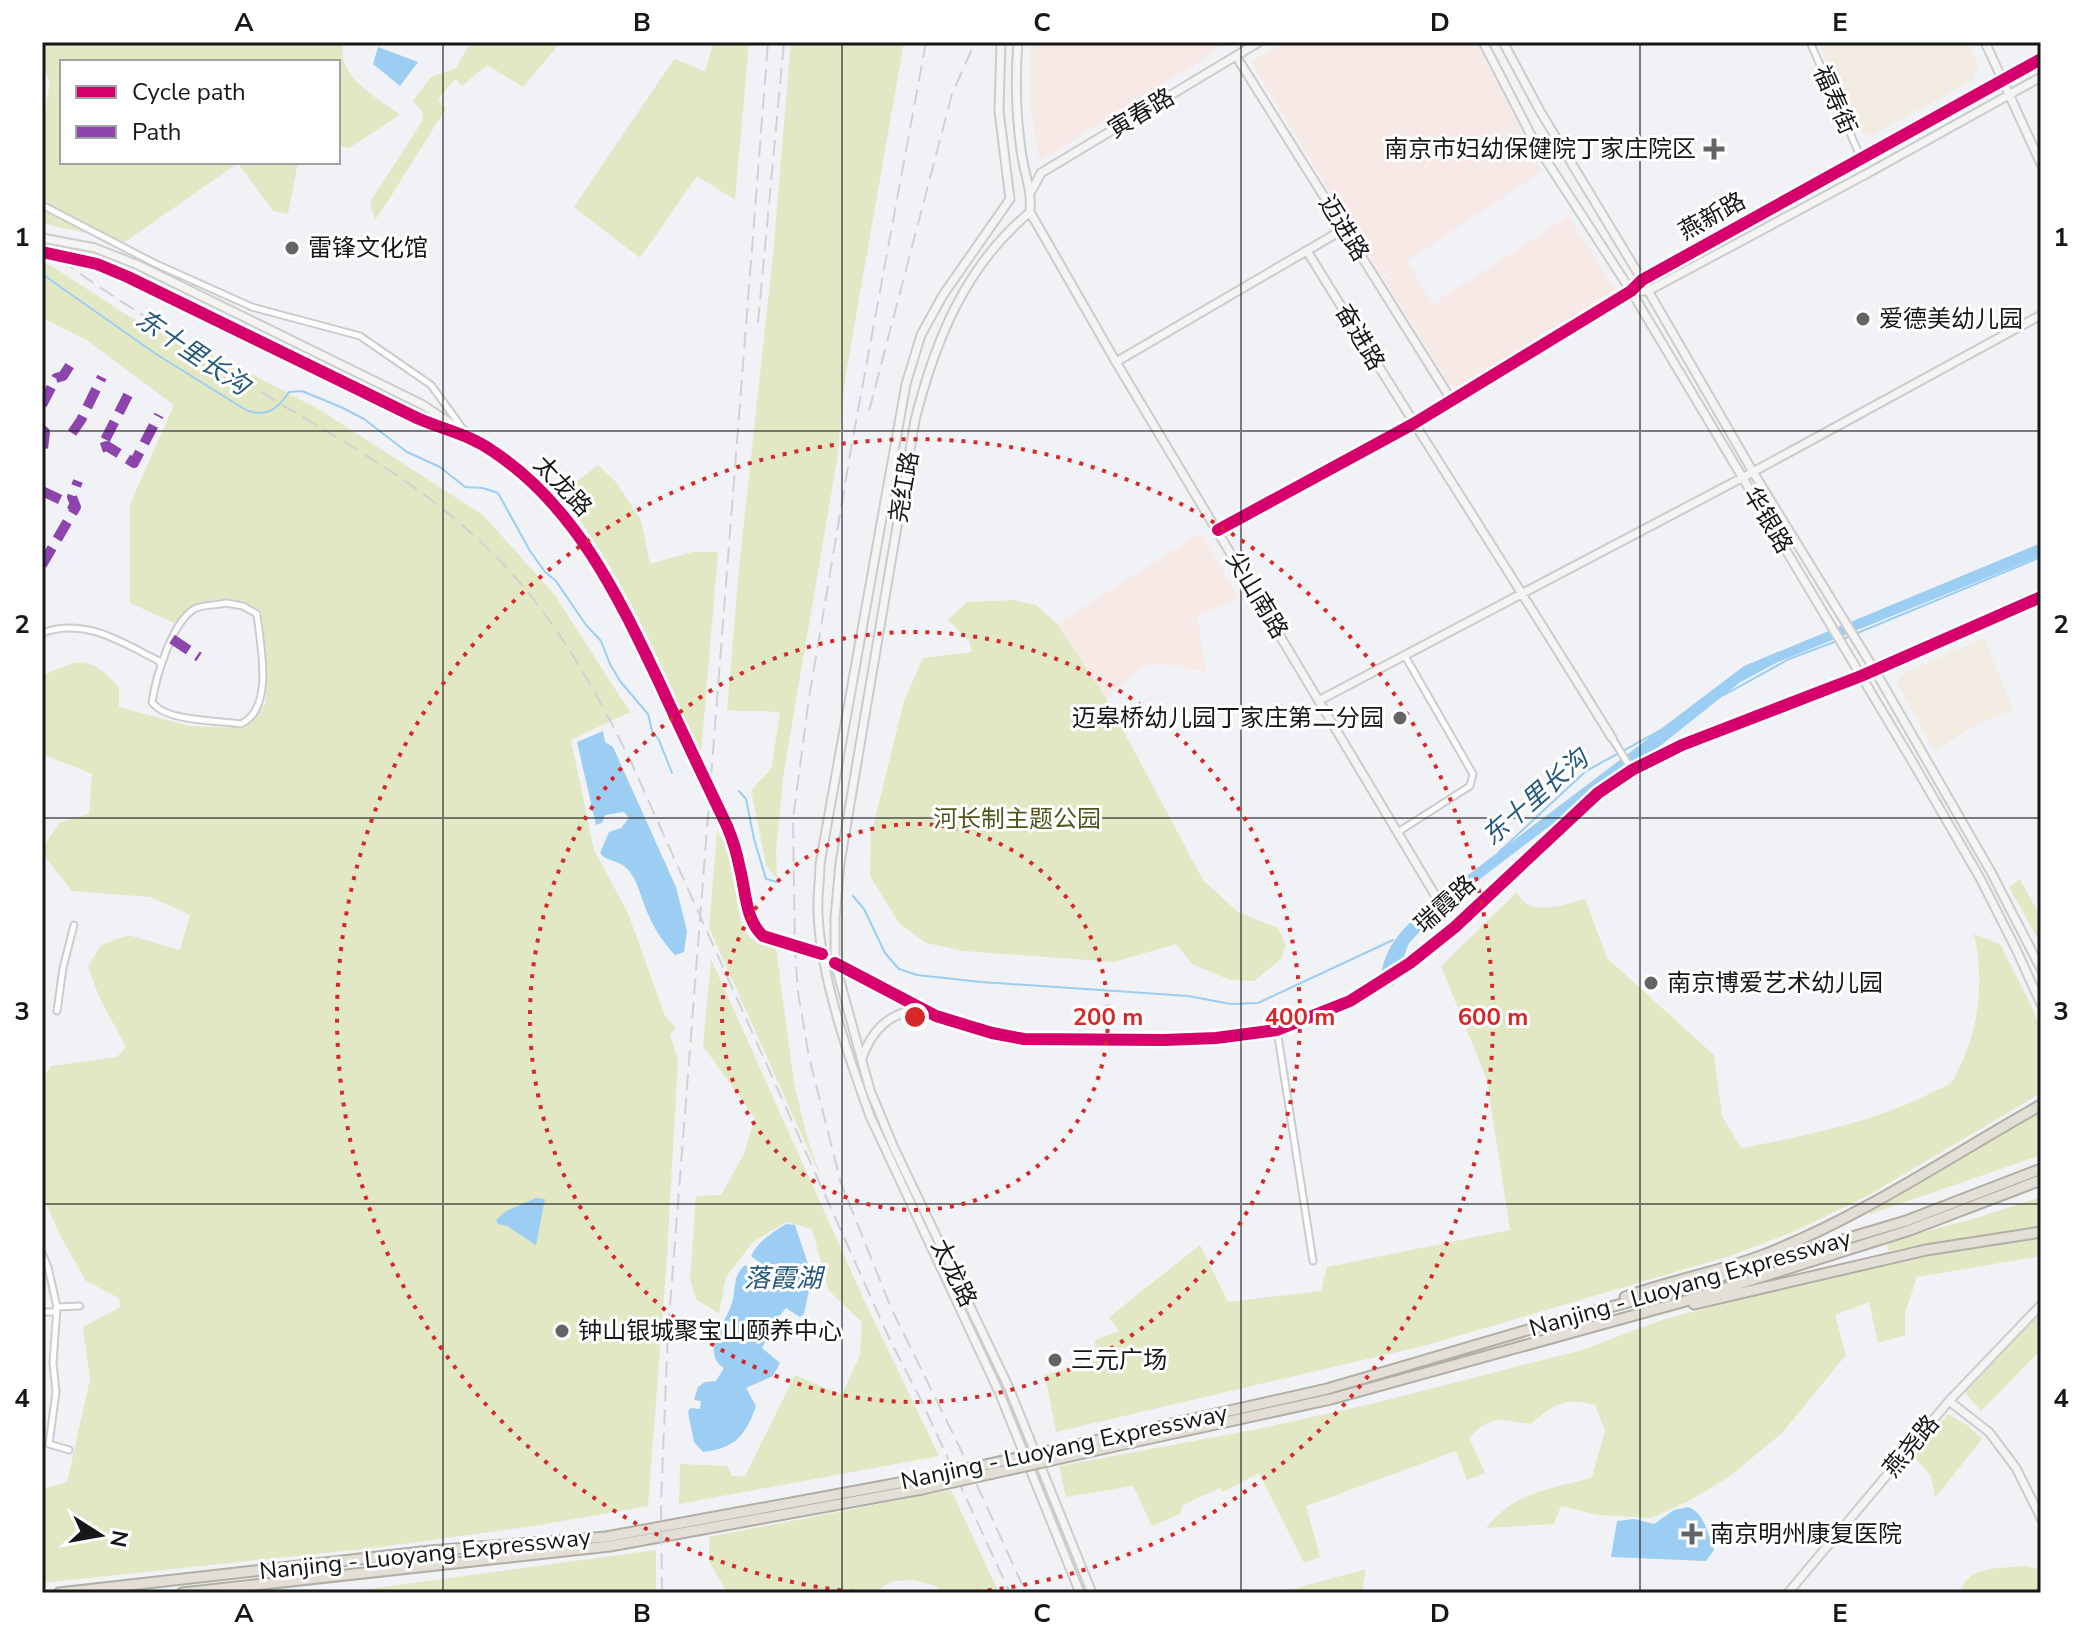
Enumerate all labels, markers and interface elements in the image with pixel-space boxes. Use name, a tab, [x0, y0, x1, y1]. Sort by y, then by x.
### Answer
text: A	[234, 5, 254, 40]
text: B	[633, 5, 651, 40]
text: C	[1033, 5, 1051, 40]
text: D	[1430, 5, 1450, 40]
text: E	[1832, 5, 1848, 40]
legend	[60, 60, 340, 164]
street label: 福寿街	[1806, 61, 1864, 139]
text: Cycle path	[132, 76, 246, 108]
street label: 寅春路	[1102, 81, 1180, 145]
text: Path	[132, 116, 181, 148]
place label: 南京市妇幼保健院丁家庄院区	[1384, 133, 1696, 165]
marker: 南京市妇幼保健院丁家庄院区	[1703, 138, 1725, 160]
street label: 燕新路	[1673, 185, 1751, 247]
street label: 迈进路	[1311, 189, 1377, 267]
text: 1	[14, 220, 30, 255]
text: 1	[2053, 220, 2069, 255]
place label: 雷锋文化馆	[308, 232, 428, 264]
marker: 雷锋文化馆	[283, 239, 301, 257]
street label: 奋进路	[1328, 298, 1392, 376]
water label: 东十里长沟	[129, 302, 259, 405]
place label: 爱德美幼儿园	[1879, 303, 2023, 335]
marker: 爱德美幼儿园	[1854, 310, 1872, 328]
street label: 太龙路	[527, 449, 599, 523]
street label: 尧红路	[882, 449, 926, 525]
street label: 华银路	[1736, 481, 1800, 559]
street label: 尖山南路	[1219, 546, 1295, 644]
text: 2	[14, 607, 30, 642]
text: 2	[2053, 607, 2069, 642]
place label: 迈皋桥幼儿园丁家庄第二分园	[1072, 702, 1384, 734]
marker: 迈皋桥幼儿园丁家庄第二分园	[1391, 709, 1409, 727]
water label: 东十里长沟	[1475, 740, 1598, 853]
park label: 河长制主题公园	[933, 803, 1101, 835]
street label: 瑞霞路	[1408, 868, 1482, 940]
place label: 南京博爱艺术幼儿园	[1667, 967, 1883, 999]
marker: 南京博爱艺术幼儿园	[1642, 974, 1660, 992]
text: 3	[14, 994, 30, 1029]
text: 3	[2053, 994, 2069, 1029]
text: 200 m	[1073, 1001, 1143, 1033]
text: 400 m	[1265, 1001, 1335, 1033]
text: 600 m	[1458, 1001, 1528, 1033]
centre of rings	[901, 1003, 929, 1031]
street label: Nanjing - Luoyang Expressway	[1525, 1222, 1855, 1344]
street label: 太龙路	[924, 1234, 984, 1312]
water label: 落霞湖	[744, 1261, 826, 1296]
place label: 钟山银城聚宝山颐养中心	[578, 1315, 842, 1347]
marker: 钟山银城聚宝山颐养中心	[553, 1322, 571, 1340]
place label: 三元广场	[1071, 1344, 1167, 1376]
marker: 三元广场	[1046, 1351, 1064, 1369]
text: 4	[14, 1381, 30, 1416]
text: 4	[2053, 1381, 2069, 1416]
street label: Nanjing - Luoyang Expressway	[898, 1397, 1231, 1497]
street label: 燕尧路	[1876, 1408, 1946, 1484]
north arrow	[60, 1495, 140, 1575]
place label: 南京明州康复医院	[1710, 1518, 1902, 1550]
street label: Nanjing - Luoyang Expressway	[258, 1521, 593, 1587]
marker: 南京明州康复医院	[1681, 1523, 1703, 1545]
text: N	[102, 1528, 135, 1550]
text: A	[234, 1596, 254, 1631]
text: B	[633, 1596, 651, 1631]
text: C	[1033, 1596, 1051, 1631]
text: D	[1430, 1596, 1450, 1631]
text: E	[1832, 1596, 1848, 1631]

